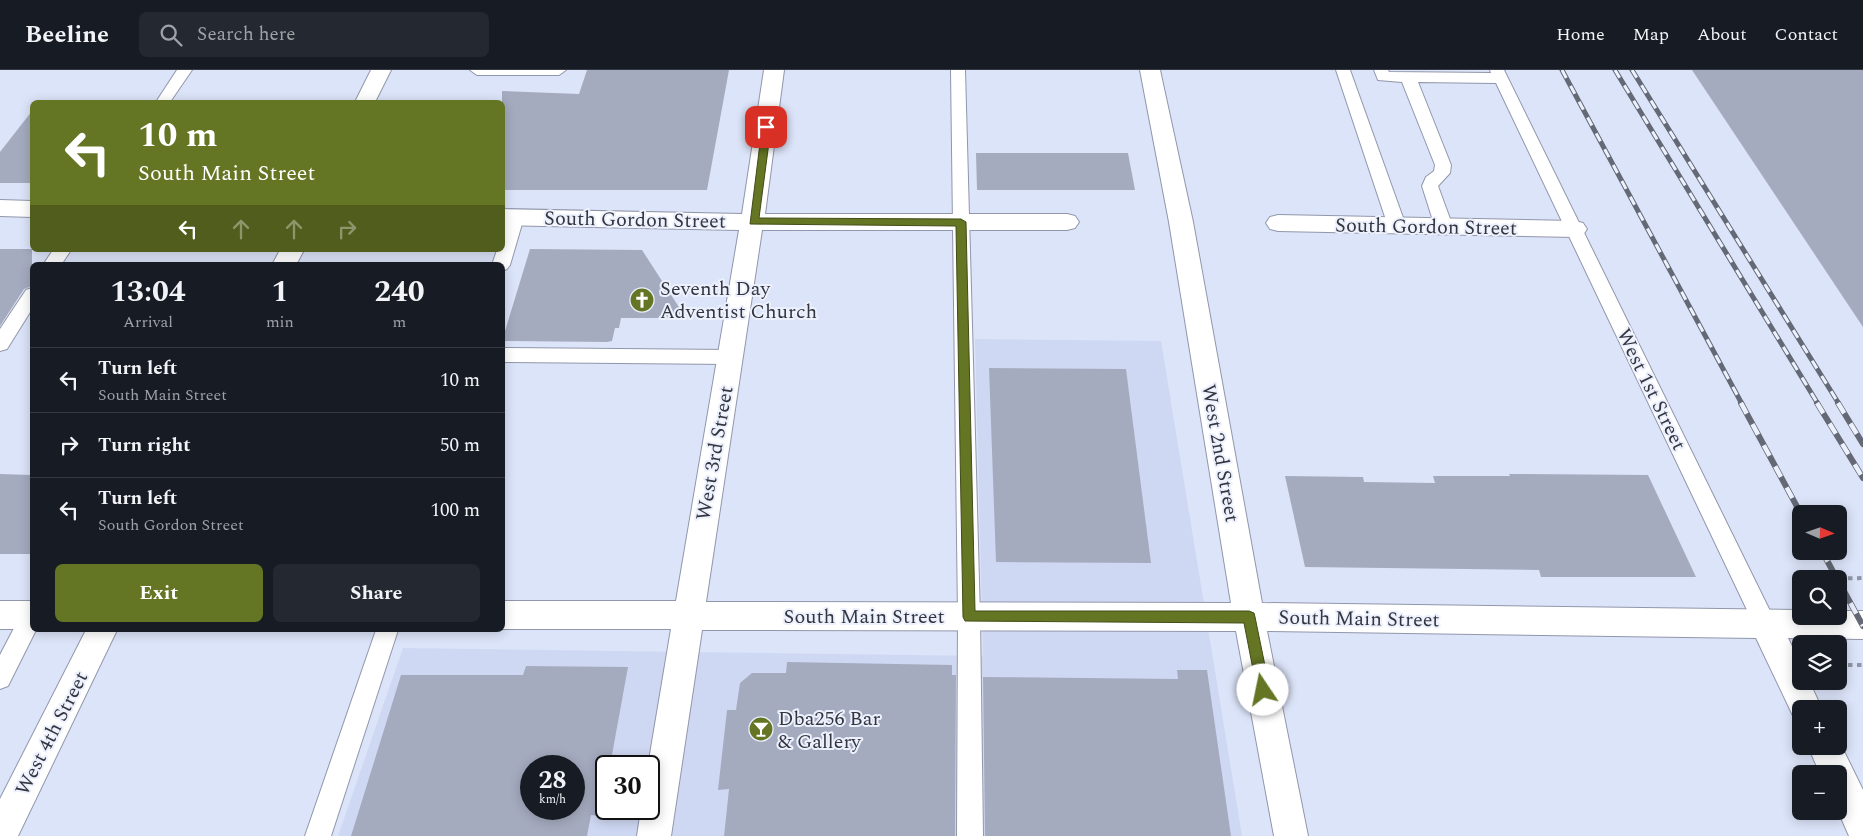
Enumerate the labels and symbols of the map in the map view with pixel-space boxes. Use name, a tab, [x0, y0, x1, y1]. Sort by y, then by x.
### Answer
pin	[745, 106, 787, 148]
street label: South Gordon Street	[544, 203, 726, 237]
street label: South Gordon Street	[1335, 210, 1517, 244]
place label: Seventh Day Adventist Church	[660, 274, 817, 327]
church icon: Seventh Day Adventist Church	[629, 287, 655, 313]
street label: West 1st Street	[1609, 323, 1694, 456]
street label: West 2nd Street	[1193, 382, 1247, 525]
street label: West 3rd Street	[688, 384, 742, 523]
north arrow	[1792, 505, 1848, 560]
street label: South Main Street	[783, 602, 945, 632]
street label: South Main Street	[1278, 603, 1440, 635]
position arrow	[1236, 663, 1288, 715]
street label: West 4th Street	[8, 666, 96, 801]
place label: Dba256 Bar & Gallery	[778, 704, 881, 757]
bar icon: Dba256 Bar & Gallery	[748, 716, 774, 742]
speed limit sign: 30	[595, 755, 660, 820]

